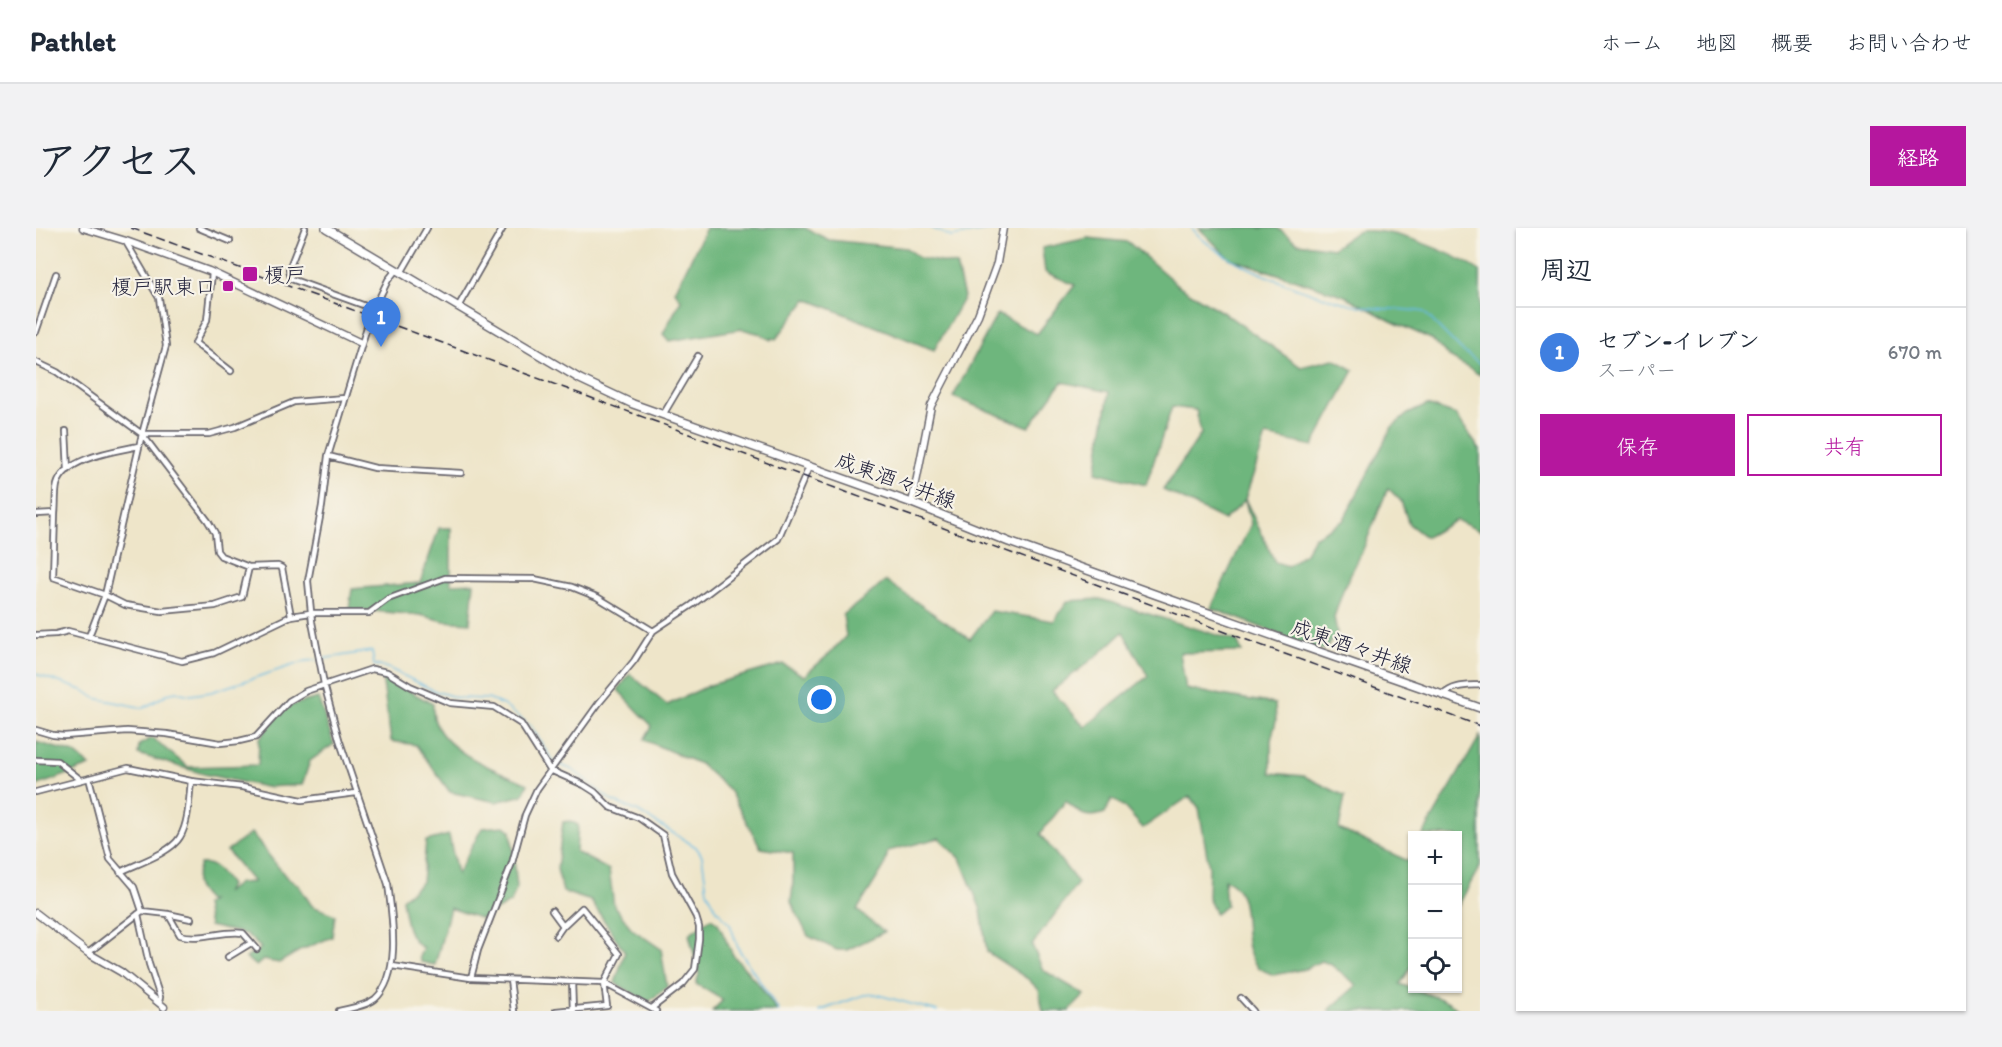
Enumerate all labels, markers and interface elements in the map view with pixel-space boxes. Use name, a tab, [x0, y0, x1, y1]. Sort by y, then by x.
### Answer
text: Pathlet	[30, 24, 116, 58]
text: ホーム	[1601, 30, 1663, 55]
text: 地図	[1696, 30, 1738, 55]
text: 概要	[1771, 30, 1813, 55]
text: お問い合わせ	[1846, 30, 1972, 55]
button: 経路	[1870, 126, 1966, 186]
text: アクセス	[36, 135, 201, 186]
text: 周辺	[1540, 254, 1592, 286]
place label: 榎戸	[264, 262, 306, 287]
marker: 榎戸	[241, 265, 259, 283]
place label: 榎戸駅東口	[111, 274, 216, 299]
marker: 榎戸駅東口	[221, 279, 235, 293]
pin: 1	[362, 298, 400, 347]
text: セブン-イレブン	[1597, 327, 1760, 354]
text: 1	[1555, 340, 1564, 364]
text: 670 m	[1888, 340, 1942, 364]
text: スーパー	[1597, 358, 1676, 382]
button: 保存	[1540, 414, 1735, 476]
button: 共有	[1747, 414, 1942, 476]
street label: 成東酒々井線	[833, 447, 959, 513]
street label: 成東酒々井線	[1288, 614, 1416, 678]
your location	[807, 685, 836, 714]
map controls	[1408, 831, 1462, 993]
button: +	[1408, 831, 1462, 885]
button: −	[1408, 885, 1462, 939]
button: locate	[1408, 939, 1462, 993]

